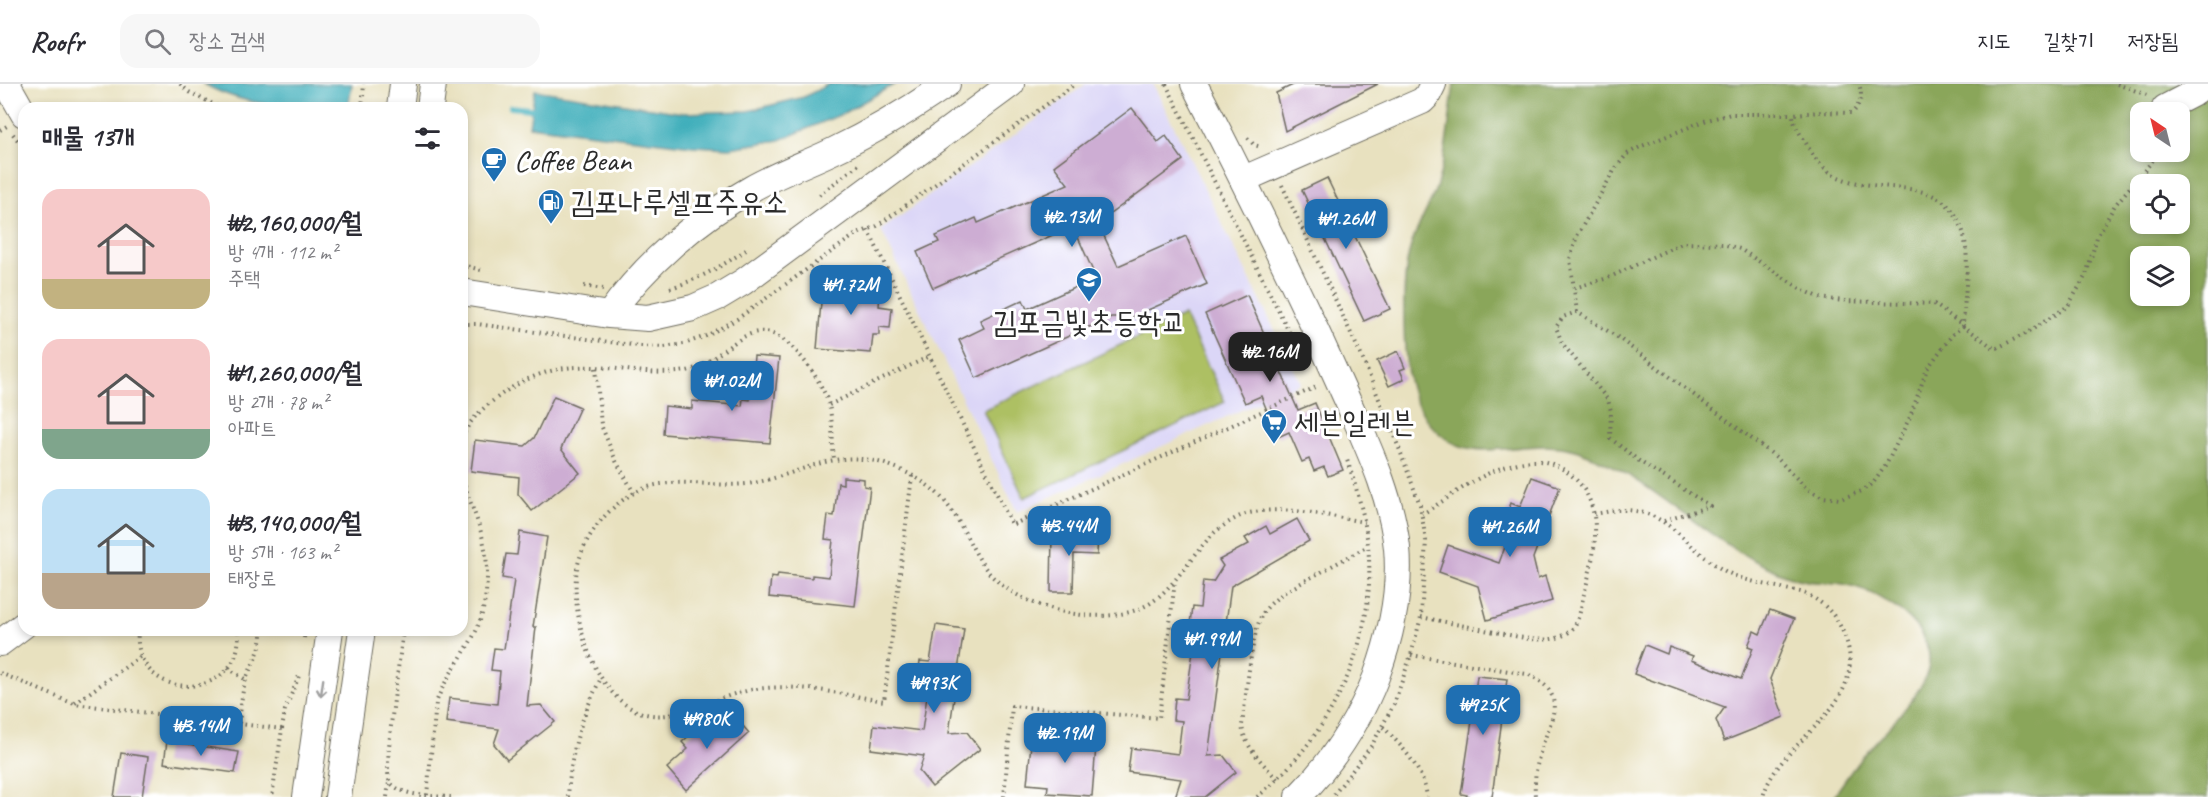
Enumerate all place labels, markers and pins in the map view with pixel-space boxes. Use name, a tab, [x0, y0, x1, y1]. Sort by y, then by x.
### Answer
place label: Coffee Bean	[514, 141, 633, 179]
cafe icon: Coffee Bean	[479, 145, 509, 183]
place label: 김포나루셀프주유소	[570, 183, 787, 221]
fuel station icon: 김포나루셀프주유소	[536, 187, 566, 225]
pin: ₩2.13M	[1023, 197, 1121, 248]
pin: ₩1.26M	[1297, 199, 1395, 250]
pin: ₩1.72M	[802, 265, 900, 316]
school or university icon: 김포금빛초등학교	[1074, 265, 1104, 303]
place label: 김포금빛초등학교	[992, 303, 1186, 341]
pin: ₩2.16M	[1221, 332, 1319, 383]
pin: ₩1.02M	[683, 361, 781, 412]
place label: 세븐일레븐	[1294, 403, 1415, 441]
supermarket icon: 세븐일레븐	[1259, 407, 1289, 445]
pin: ₩3.44M	[1020, 506, 1118, 557]
pin: ₩1.26M	[1461, 507, 1559, 558]
pin: ₩1.99M	[1163, 619, 1261, 670]
pin: ₩993K	[892, 663, 976, 714]
pin: ₩925K	[1441, 685, 1525, 736]
pin: ₩980K	[665, 699, 749, 750]
pin: ₩3.14M	[152, 706, 250, 757]
pin: ₩2.19M	[1016, 713, 1114, 764]

